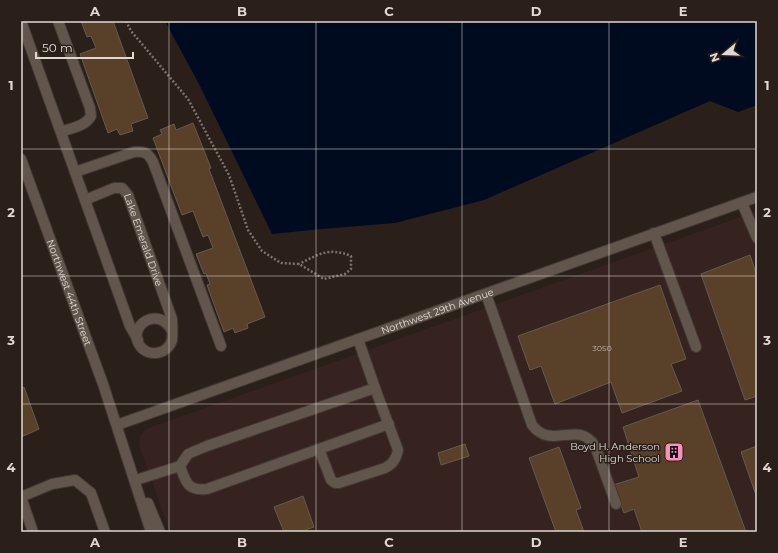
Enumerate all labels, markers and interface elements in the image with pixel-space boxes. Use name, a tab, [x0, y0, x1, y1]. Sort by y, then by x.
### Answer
text: A	[89, 3, 101, 19]
text: B	[237, 3, 247, 19]
text: C	[384, 3, 394, 19]
text: D	[531, 3, 542, 19]
text: E	[679, 3, 688, 19]
scale bar	[36, 34, 133, 60]
north arrow	[704, 34, 744, 74]
text: 50 m	[42, 40, 73, 55]
text: N	[706, 51, 723, 64]
text: 1	[8, 77, 14, 93]
text: 1	[764, 77, 770, 93]
street label: Lake Emerald Drive	[121, 192, 166, 288]
text: 2	[7, 204, 15, 220]
text: 2	[763, 204, 771, 220]
street label: Northwest 44th Street	[44, 237, 95, 348]
street label: Northwest 29th Avenue	[379, 285, 495, 337]
text: 3	[6, 332, 15, 348]
text: 3	[762, 332, 771, 348]
house number: 3050	[592, 343, 612, 353]
place label: Boyd H. Anderson High School	[570, 440, 660, 465]
building icon: Boyd H. Anderson High School	[663, 441, 685, 463]
text: 4	[7, 459, 16, 475]
text: 4	[763, 459, 772, 475]
text: A	[89, 534, 101, 550]
text: B	[237, 534, 247, 550]
text: C	[384, 534, 394, 550]
text: D	[531, 534, 542, 550]
text: E	[679, 534, 688, 550]

